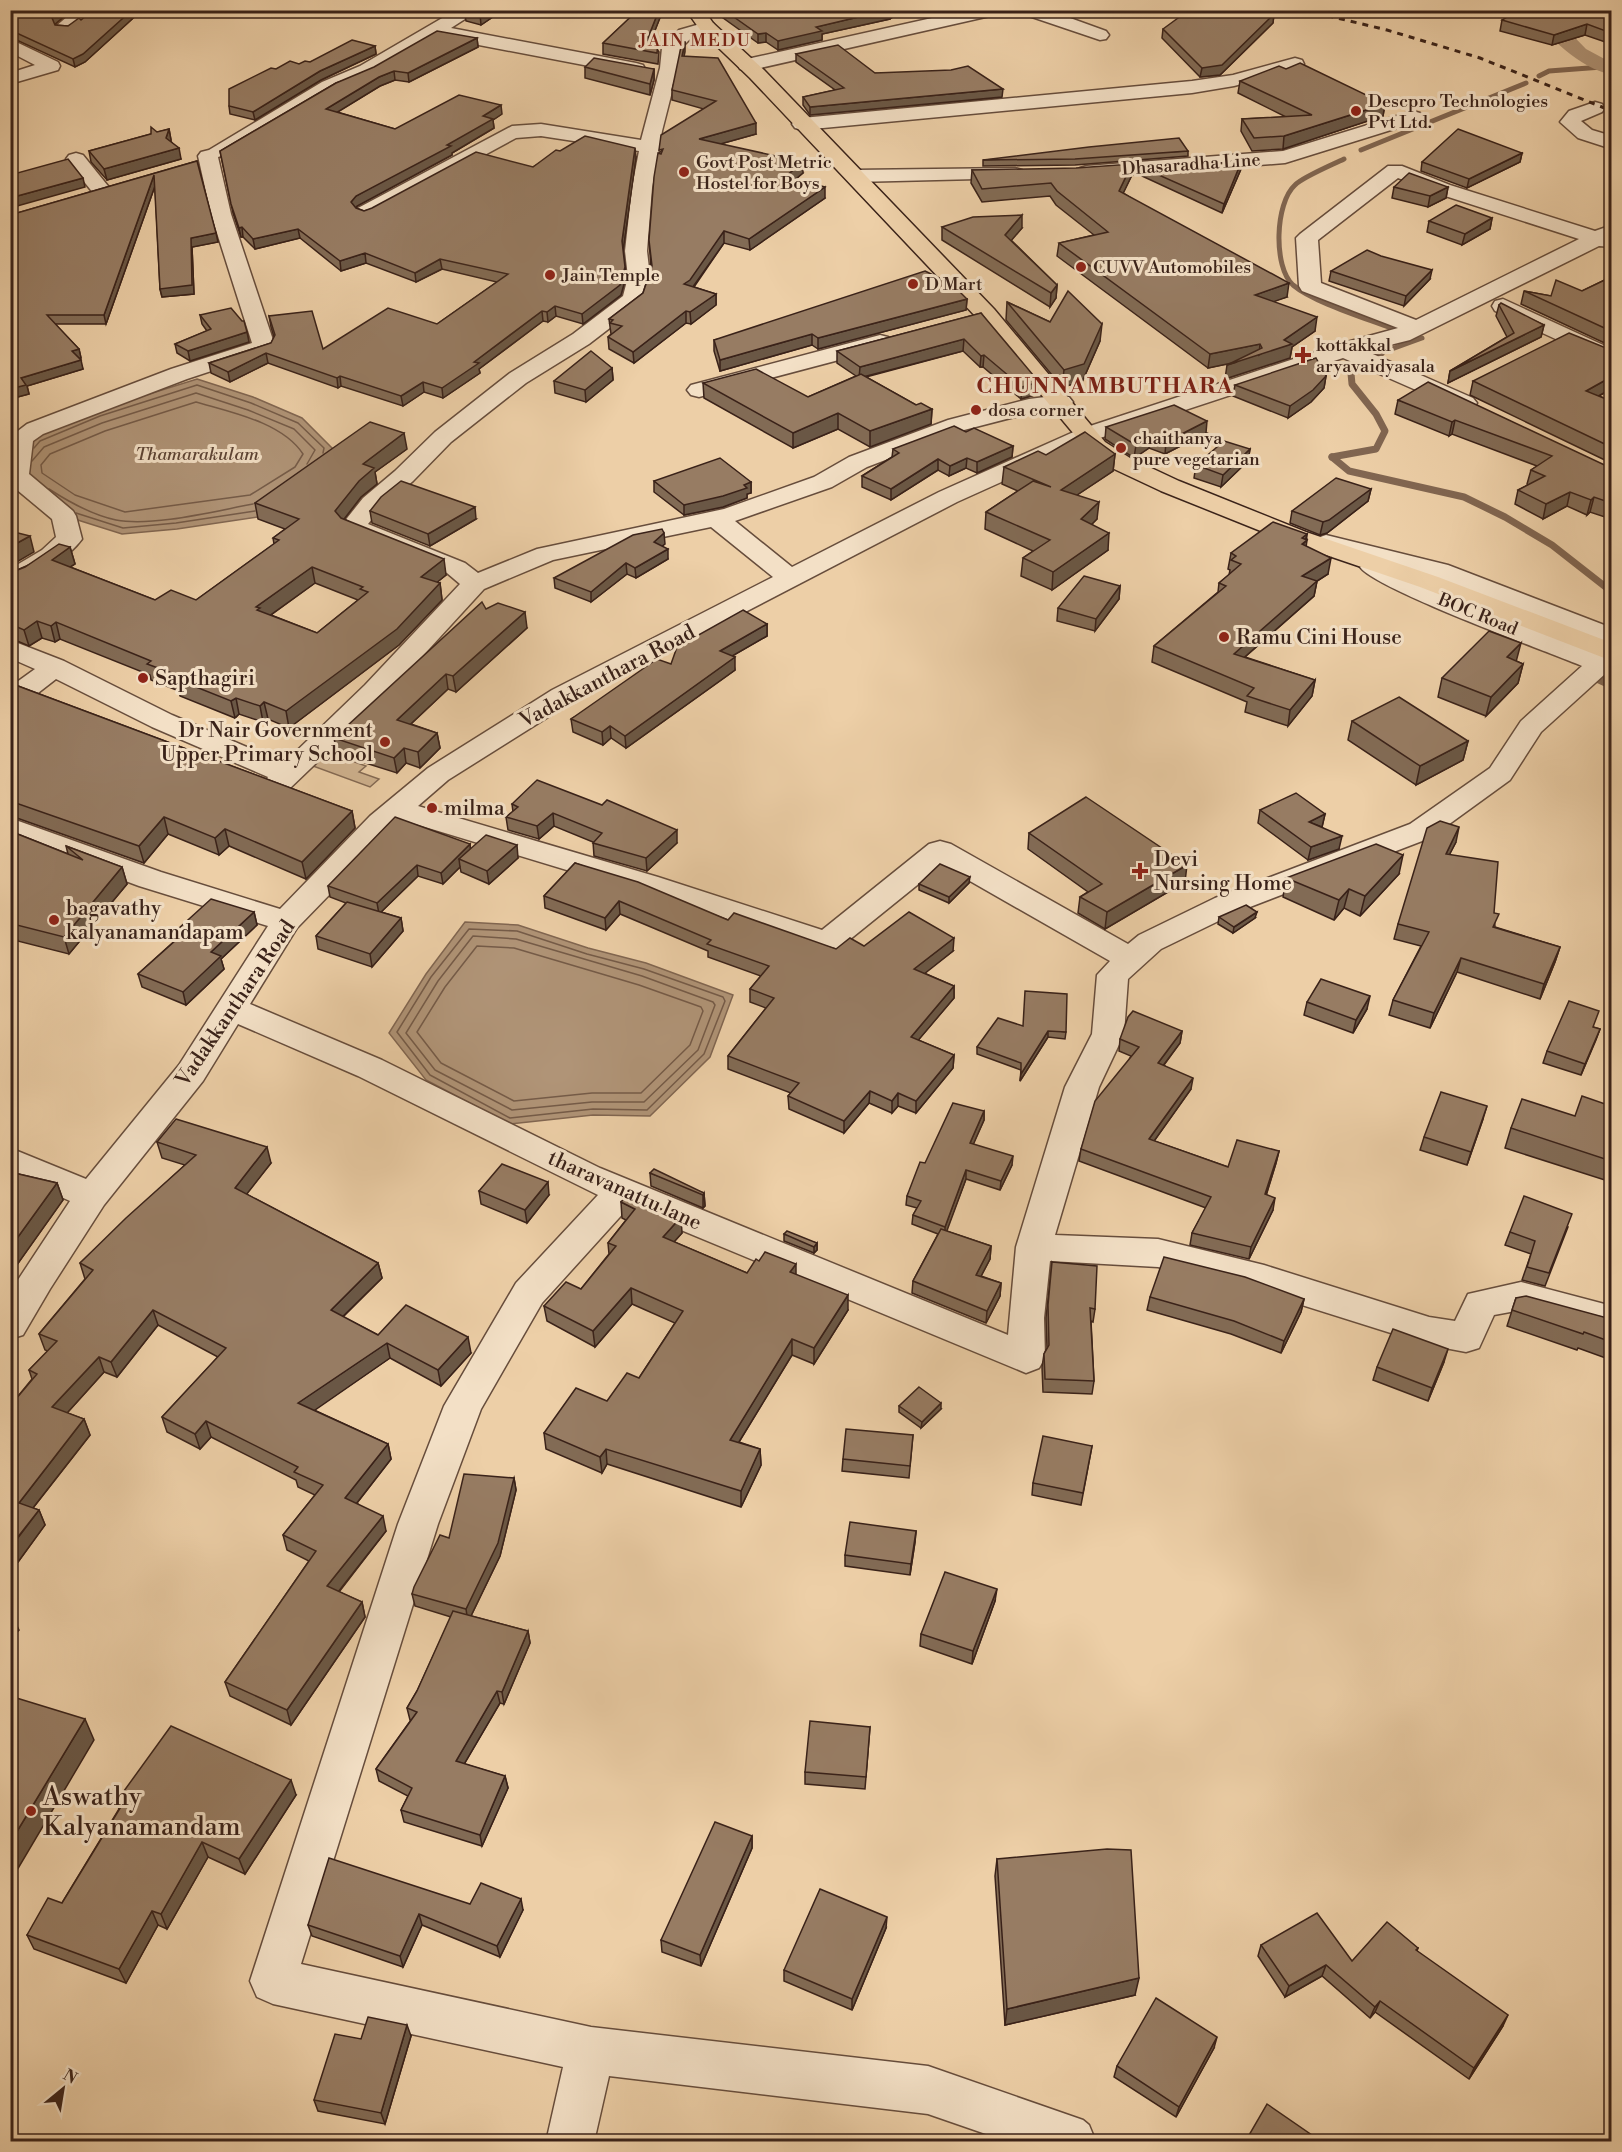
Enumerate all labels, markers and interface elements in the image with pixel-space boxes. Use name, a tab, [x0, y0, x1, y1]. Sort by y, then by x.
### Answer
district label: JAIN MEDU	[638, 29, 751, 52]
place label: Descpro Technologies Pvt Ltd.	[1368, 90, 1548, 134]
marker: Descpro Technologies Pvt Ltd.	[1349, 104, 1363, 118]
street label: Dhasaradha Line	[1121, 148, 1261, 181]
place label: Govt Post Metric Hostel for Boys	[696, 151, 832, 195]
marker: Govt Post Metric Hostel for Boys	[677, 165, 691, 179]
place label: CUVV Automobiles	[1093, 256, 1251, 279]
marker: CUVV Automobiles	[1074, 260, 1088, 274]
place label: Jain Temple	[561, 264, 660, 287]
marker: Jain Temple	[543, 268, 557, 282]
place label: D Mart	[925, 273, 983, 296]
marker: D Mart	[906, 277, 920, 291]
place label: kottakkal aryavaidyasala	[1316, 334, 1436, 378]
marker: kottakkal aryavaidyasala	[1294, 346, 1312, 364]
district label: CHUNNAMBUTHARA	[976, 373, 1234, 400]
place label: dosa corner	[988, 399, 1084, 422]
marker: dosa corner	[969, 403, 983, 417]
place label: chaithanya pure vegetarian	[1133, 427, 1260, 471]
marker: chaithanya pure vegetarian	[1114, 441, 1128, 455]
water label: Thamarakulam	[135, 443, 259, 466]
street label: BOC Road	[1433, 588, 1522, 641]
street label: Vadakkanthara Road	[514, 619, 700, 735]
place label: Ramu Cini House	[1236, 625, 1402, 651]
marker: Ramu Cini House	[1217, 630, 1231, 644]
place label: Sapthagiri	[155, 666, 255, 692]
marker: Sapthagiri	[136, 671, 150, 685]
place label: Dr Nair Government Upper Primary School	[161, 718, 374, 768]
marker: Dr Nair Government Upper Primary School	[378, 735, 392, 749]
place label: milma	[444, 796, 505, 822]
marker: milma	[425, 801, 439, 815]
place label: Devi Nursing Home	[1154, 847, 1292, 897]
marker: Devi Nursing Home	[1131, 862, 1149, 880]
place label: bagavathy kalyanamandapam	[66, 896, 244, 946]
marker: bagavathy kalyanamandapam	[47, 913, 61, 927]
street label: Vadakkanthara Road	[170, 915, 301, 1093]
street label: tharavanattu lane	[544, 1145, 705, 1236]
place label: Aswathy Kalyanamandam	[42, 1781, 241, 1843]
marker: Aswathy Kalyanamandam	[24, 1804, 38, 1818]
north arrow	[33, 2059, 93, 2119]
text: N	[60, 2065, 81, 2089]

